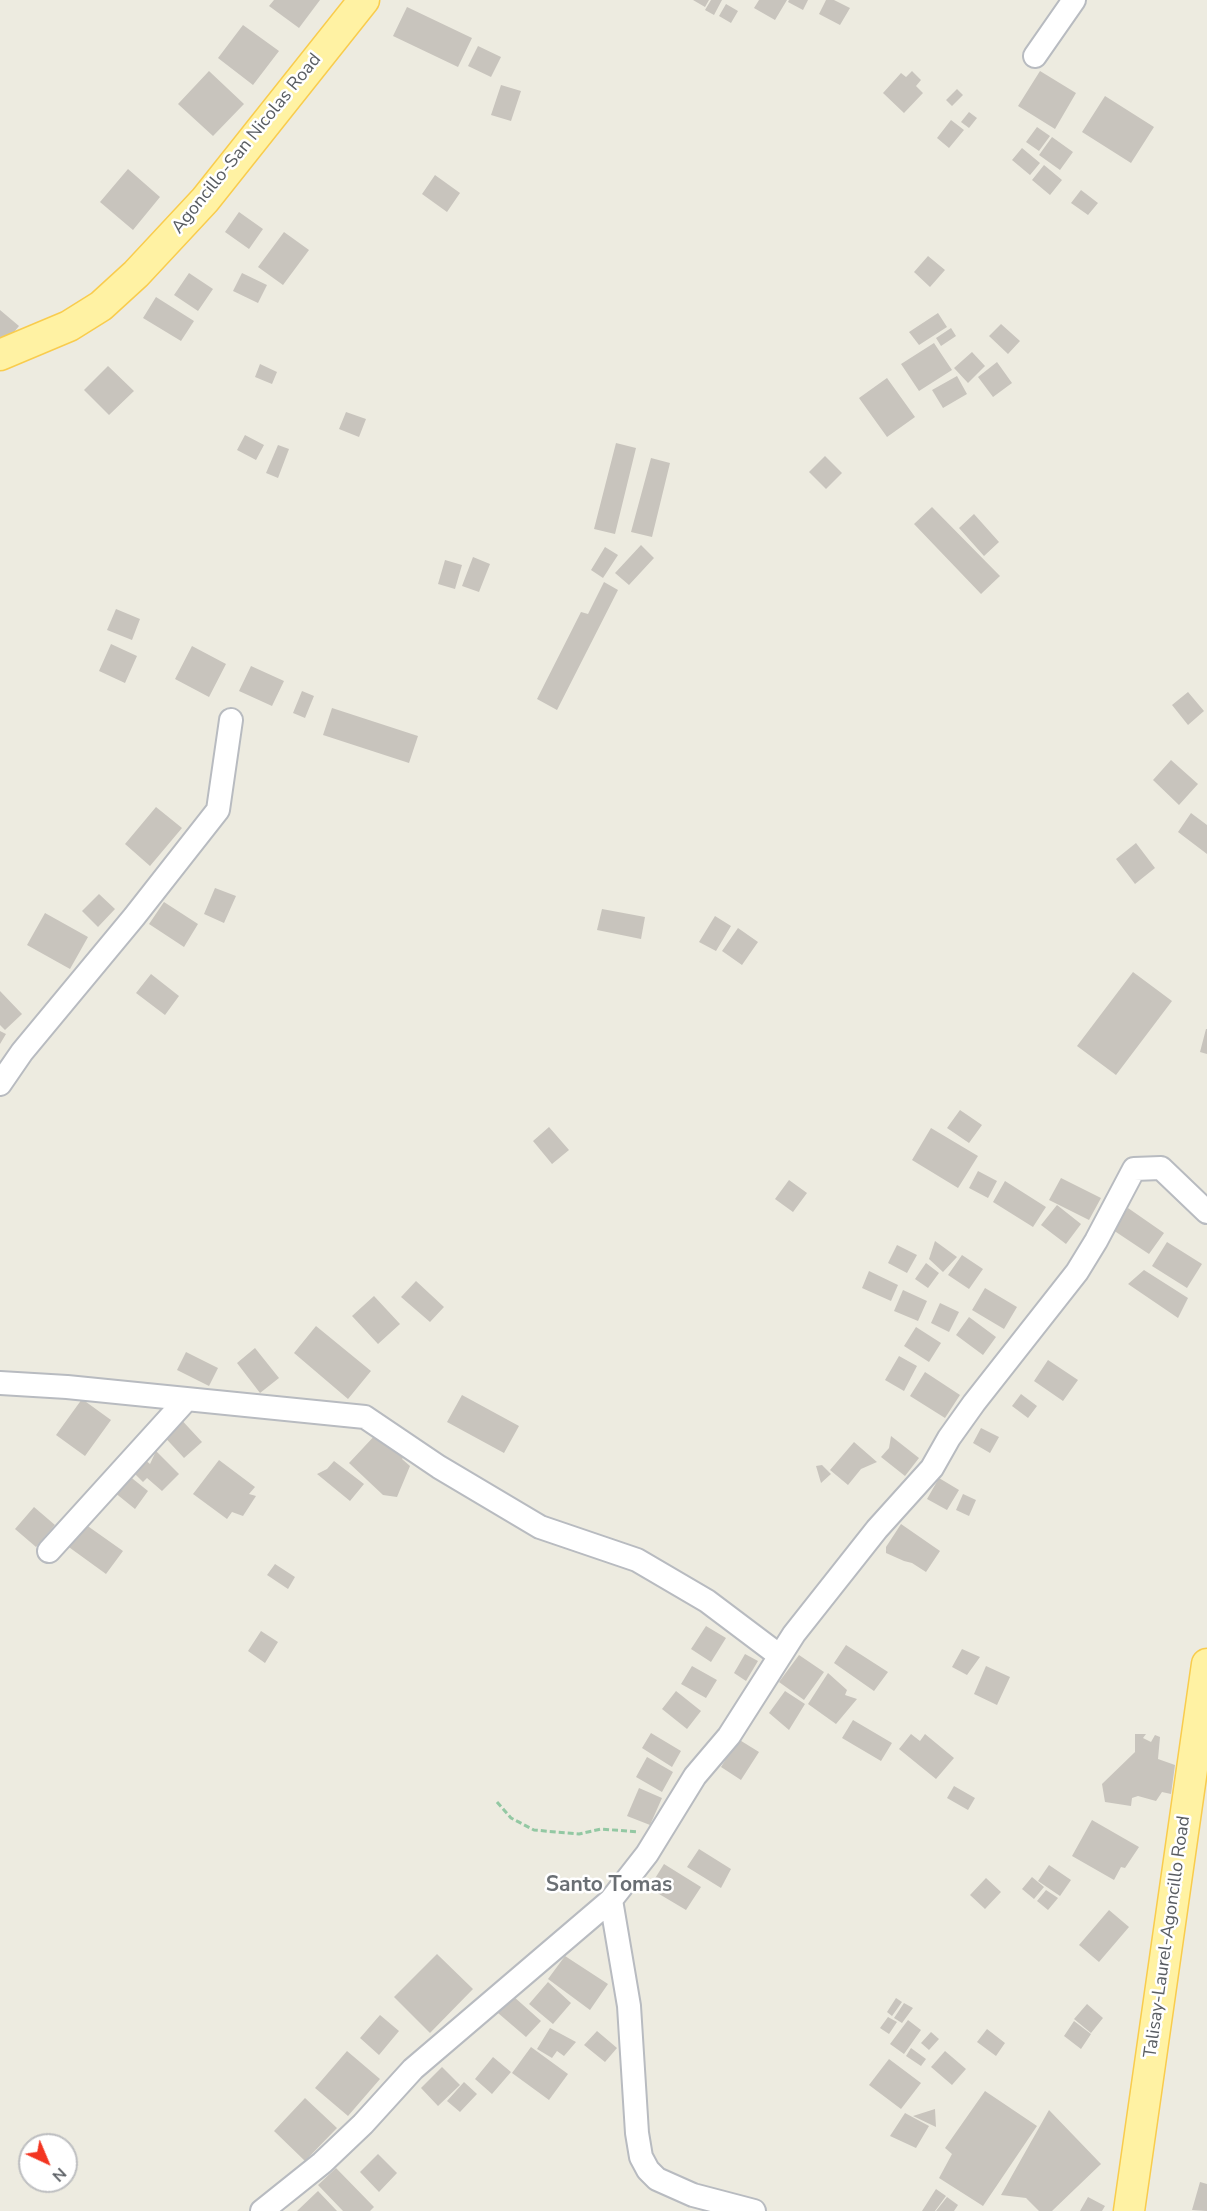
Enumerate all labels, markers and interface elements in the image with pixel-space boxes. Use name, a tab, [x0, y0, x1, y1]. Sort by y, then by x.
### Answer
street label: Agoncillo-San Nicolas Road	[168, 50, 326, 238]
street label: Talisay-Laurel-Agoncillo Road	[1140, 1815, 1196, 2059]
district label: Santo Tomas	[546, 1873, 672, 1899]
north arrow	[18, 2133, 78, 2193]
text: N	[47, 2162, 71, 2187]

